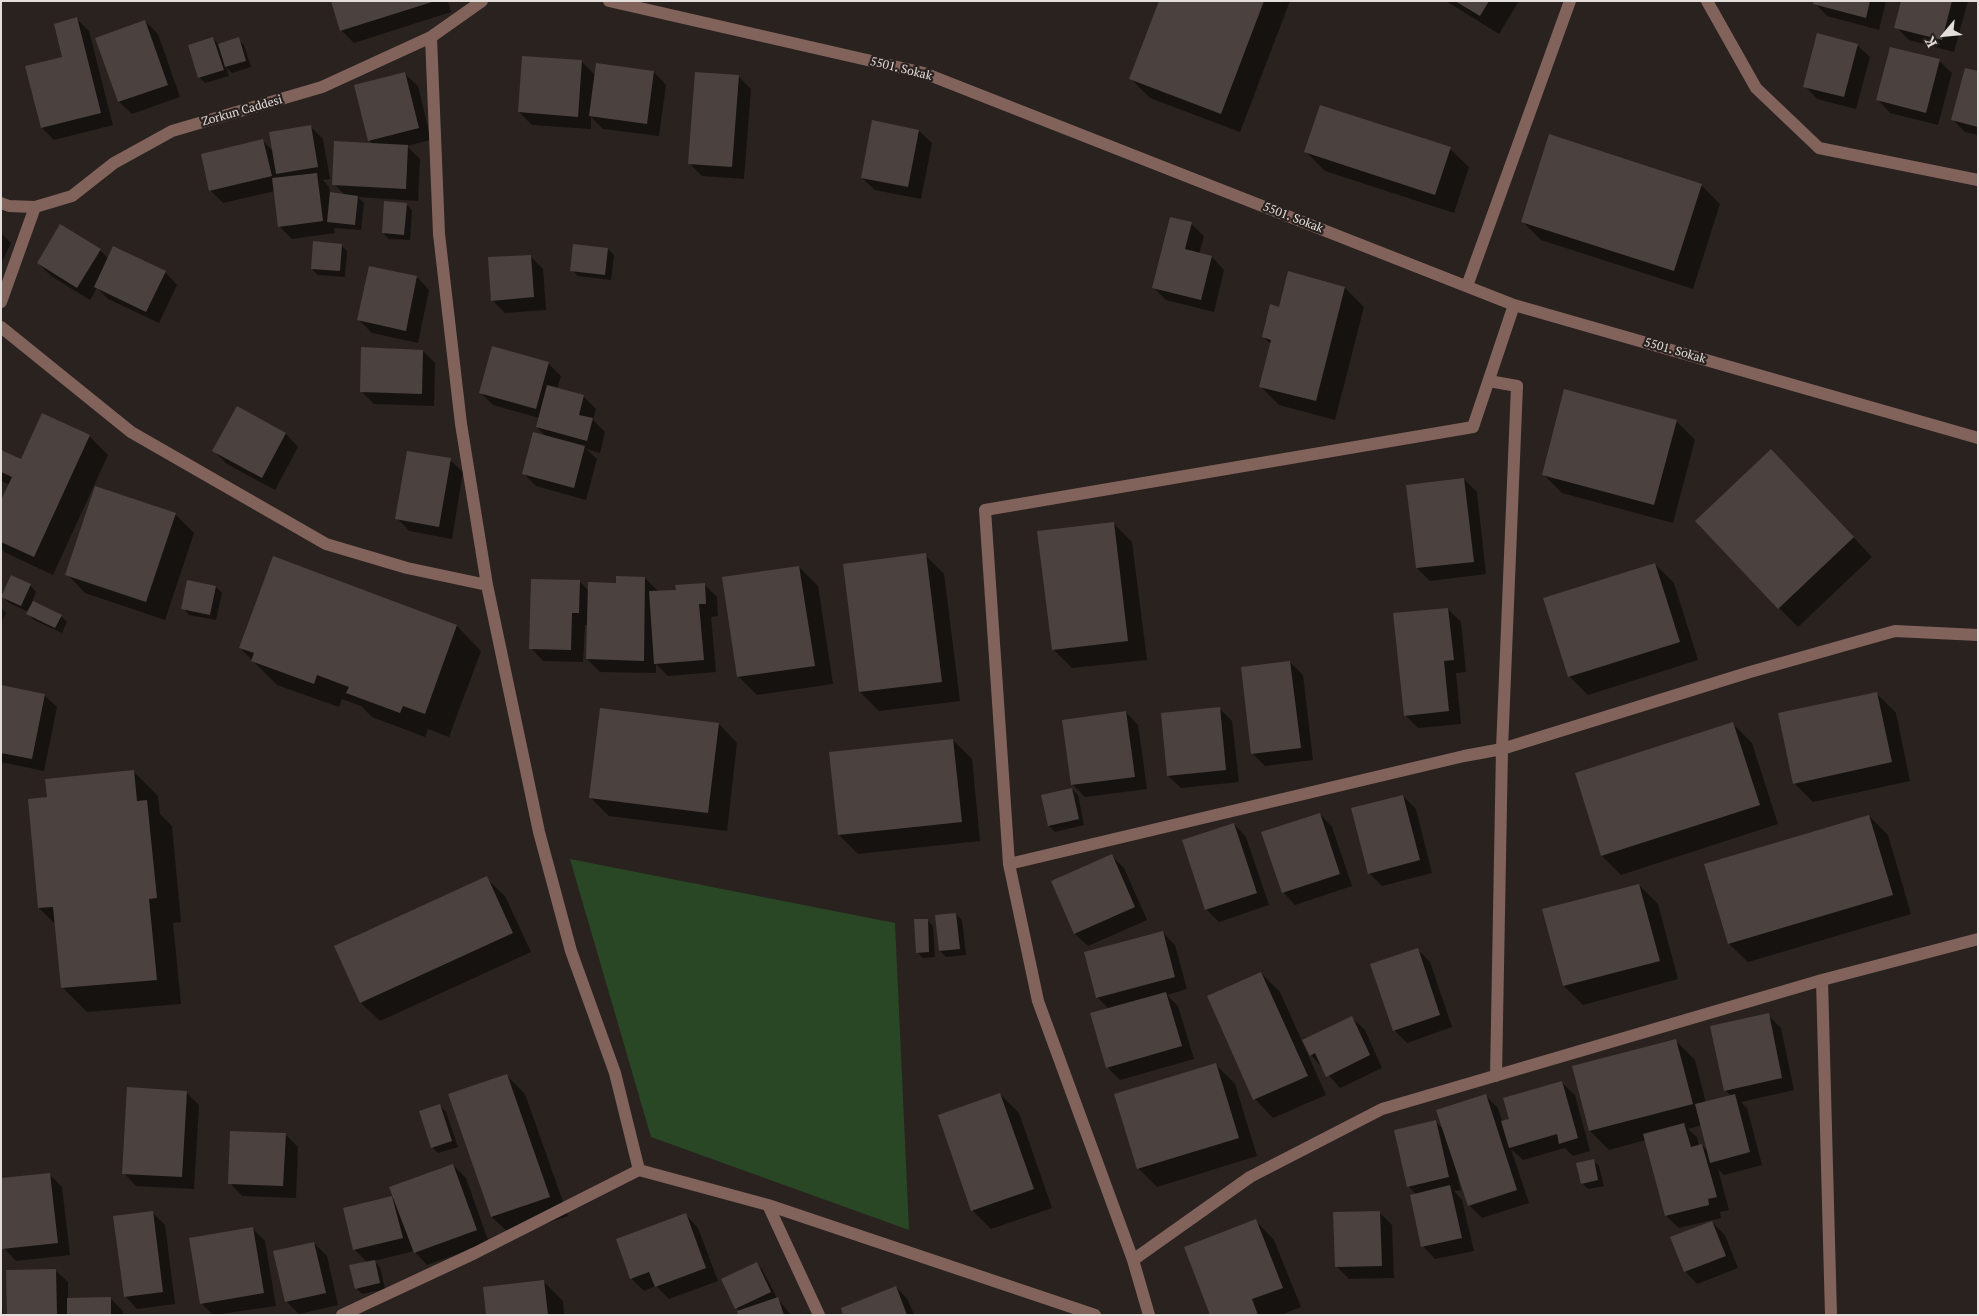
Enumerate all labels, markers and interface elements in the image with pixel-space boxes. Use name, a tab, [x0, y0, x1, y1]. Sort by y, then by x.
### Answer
north arrow	[1919, 10, 1969, 60]
text: K	[1920, 33, 1941, 51]
street label: 5501. Sokak	[869, 54, 933, 84]
street label: Zorkun Caddesi	[200, 93, 284, 129]
street label: 5501. Sokak	[1261, 200, 1325, 236]
street label: 5501. Sokak	[1643, 335, 1707, 367]

